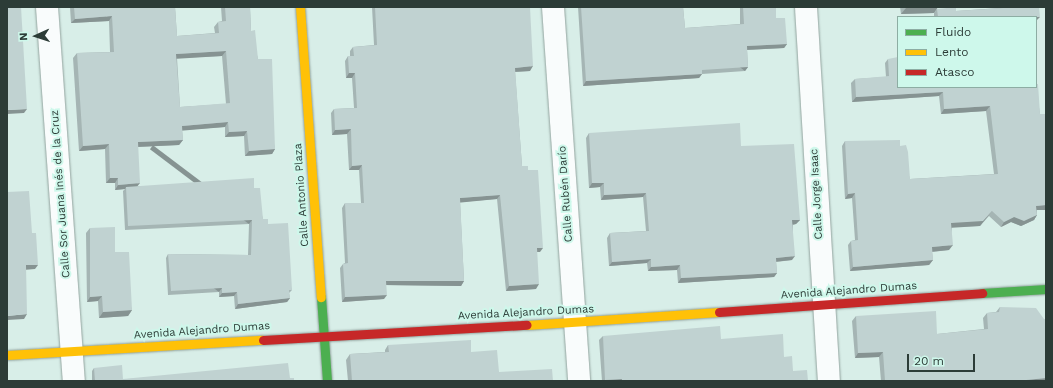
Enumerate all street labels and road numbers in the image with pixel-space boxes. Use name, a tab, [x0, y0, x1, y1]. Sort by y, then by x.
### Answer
street label: Calle Sor Juana Inés de la Cruz	[49, 109, 73, 279]
street label: Calle Antonio Plaza	[292, 143, 312, 247]
street label: Calle Rubén Darío	[556, 145, 576, 243]
street label: Calle Jorge Isaac	[808, 148, 826, 240]
street label: Avenida Alejandro Dumas	[780, 280, 918, 302]
street label: Avenida Alejandro Dumas	[457, 303, 595, 323]
street label: Avenida Alejandro Dumas	[133, 320, 271, 342]

